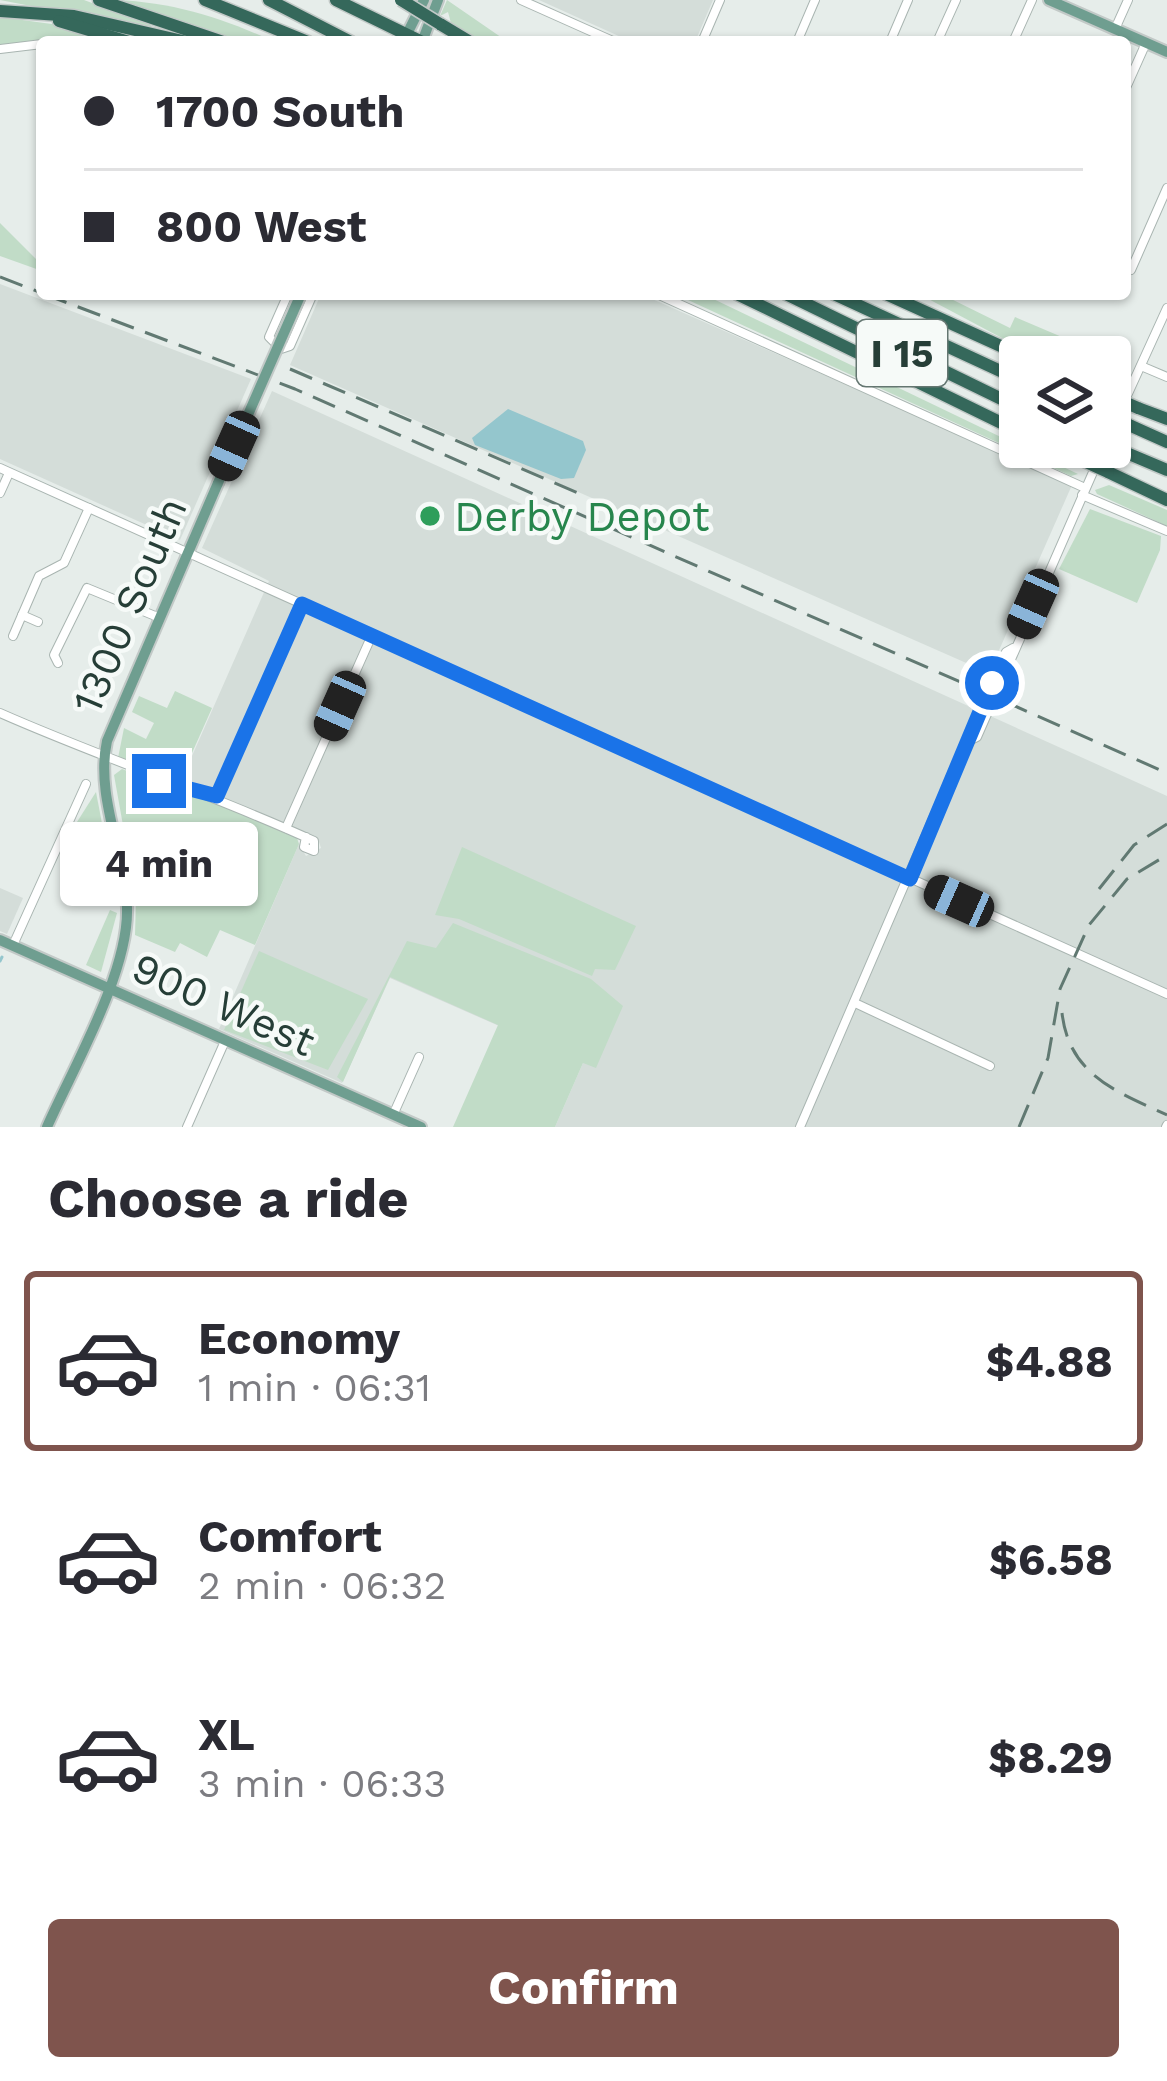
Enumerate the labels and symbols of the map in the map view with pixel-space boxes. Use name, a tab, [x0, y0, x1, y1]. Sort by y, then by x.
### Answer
road number: I 15	[857, 320, 947, 386]
car	[203, 406, 265, 486]
street label: 1300 South	[62, 490, 197, 720]
place label: Derby Depot	[454, 492, 710, 541]
marker: Derby Depot	[417, 503, 443, 529]
car	[1002, 564, 1064, 644]
route start	[965, 656, 1019, 710]
car	[309, 666, 371, 746]
route end	[132, 754, 186, 808]
callout: 4 min	[60, 823, 258, 907]
car	[919, 870, 999, 932]
street label: 900 West	[125, 943, 323, 1066]

